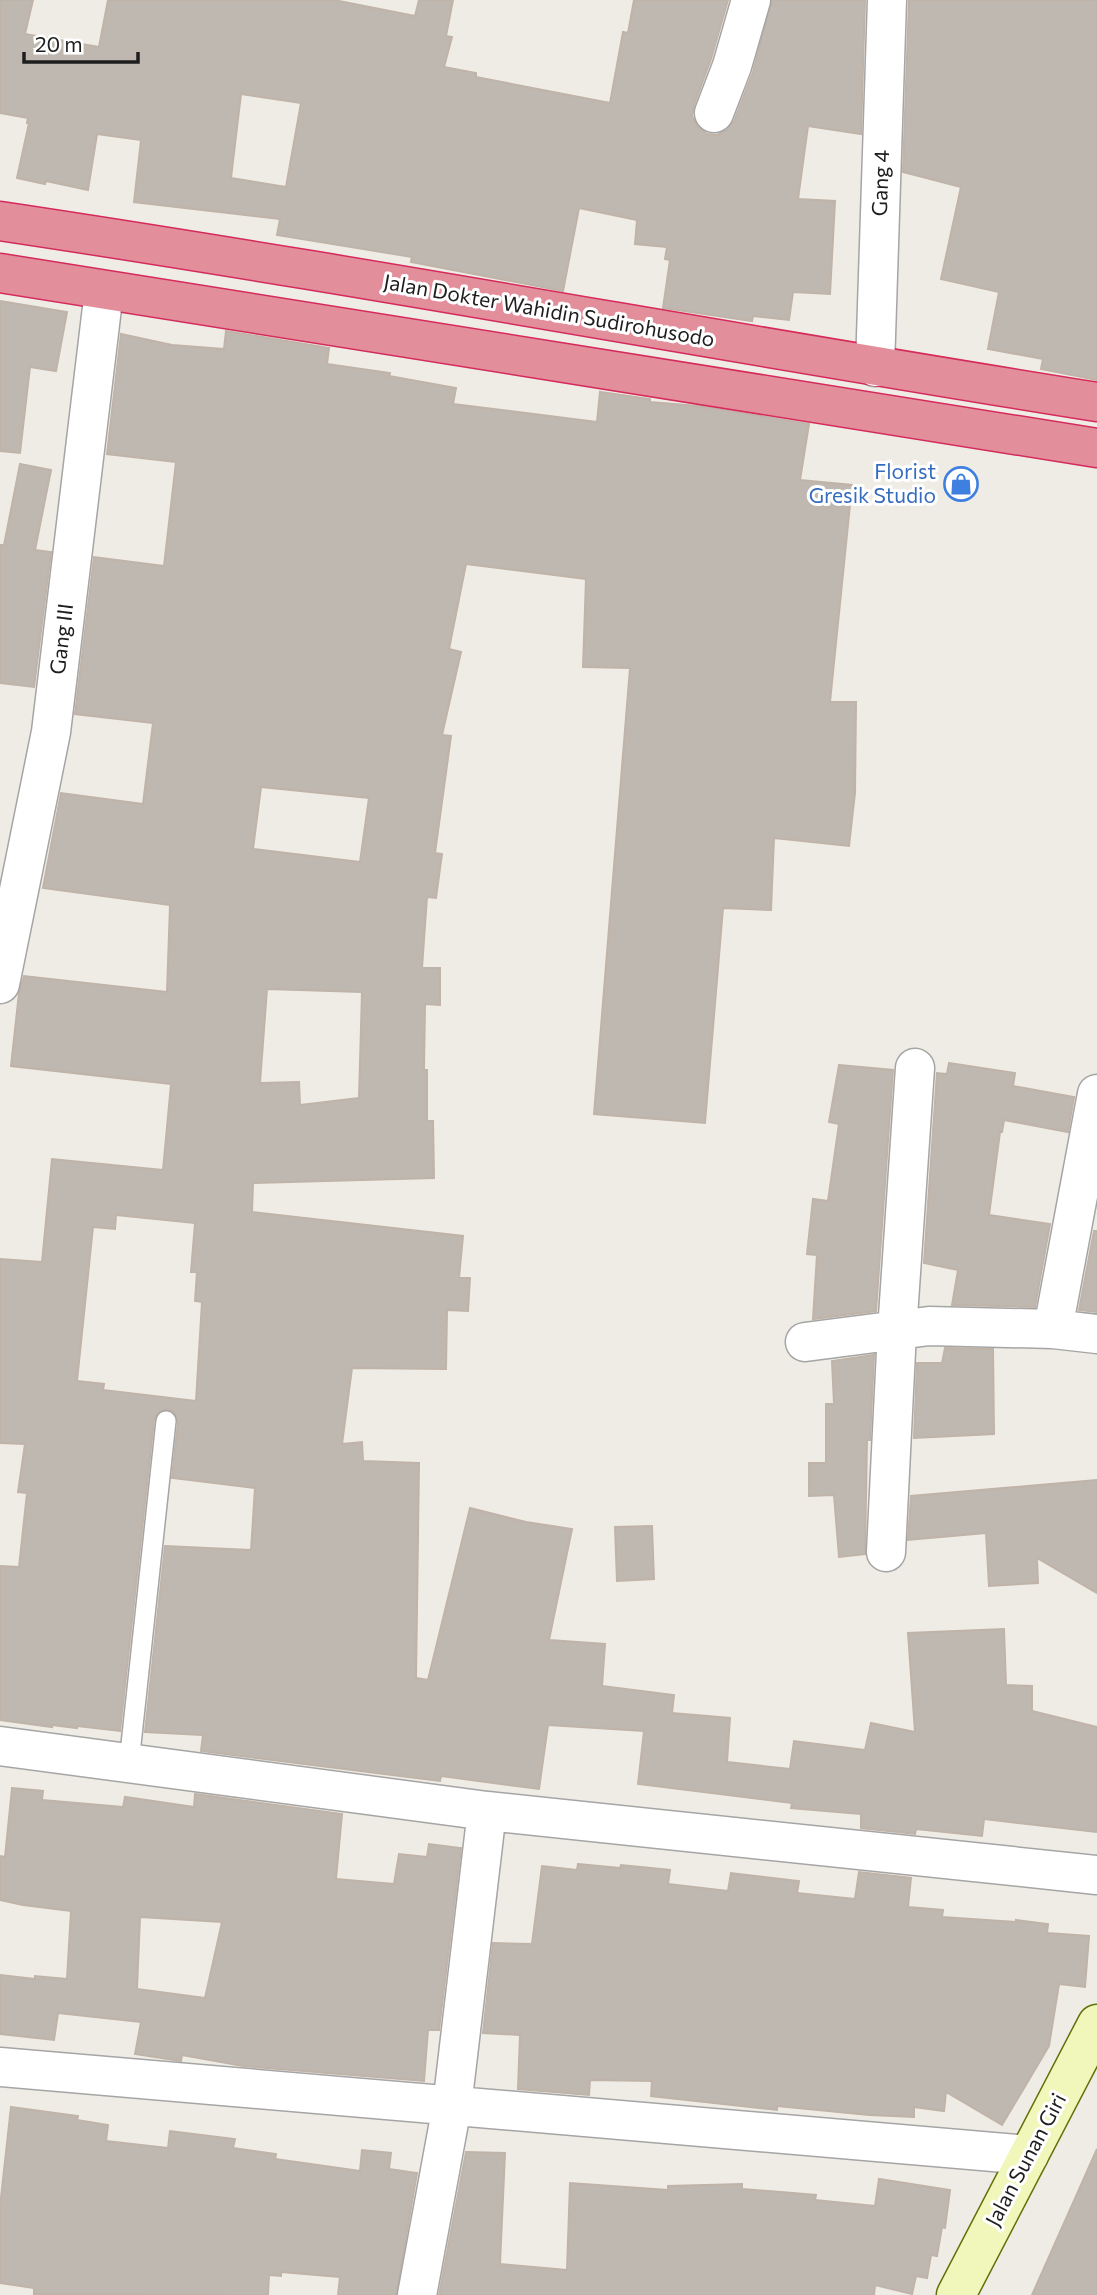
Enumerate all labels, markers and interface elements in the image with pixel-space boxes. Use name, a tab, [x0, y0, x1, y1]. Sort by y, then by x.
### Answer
scale bar	[24, 21, 138, 65]
text: 20 m	[35, 31, 83, 56]
street label: Gang 4	[866, 149, 893, 217]
street label: Jalan Dokter Wahidin Sudirohusodo	[382, 268, 717, 351]
place label: Florist Gresik Studio	[809, 458, 936, 507]
shop icon: Florist Gresik Studio	[942, 465, 980, 503]
street label: Gang III	[44, 602, 77, 676]
street label: Jalan Sunan Giri	[979, 2088, 1070, 2230]

